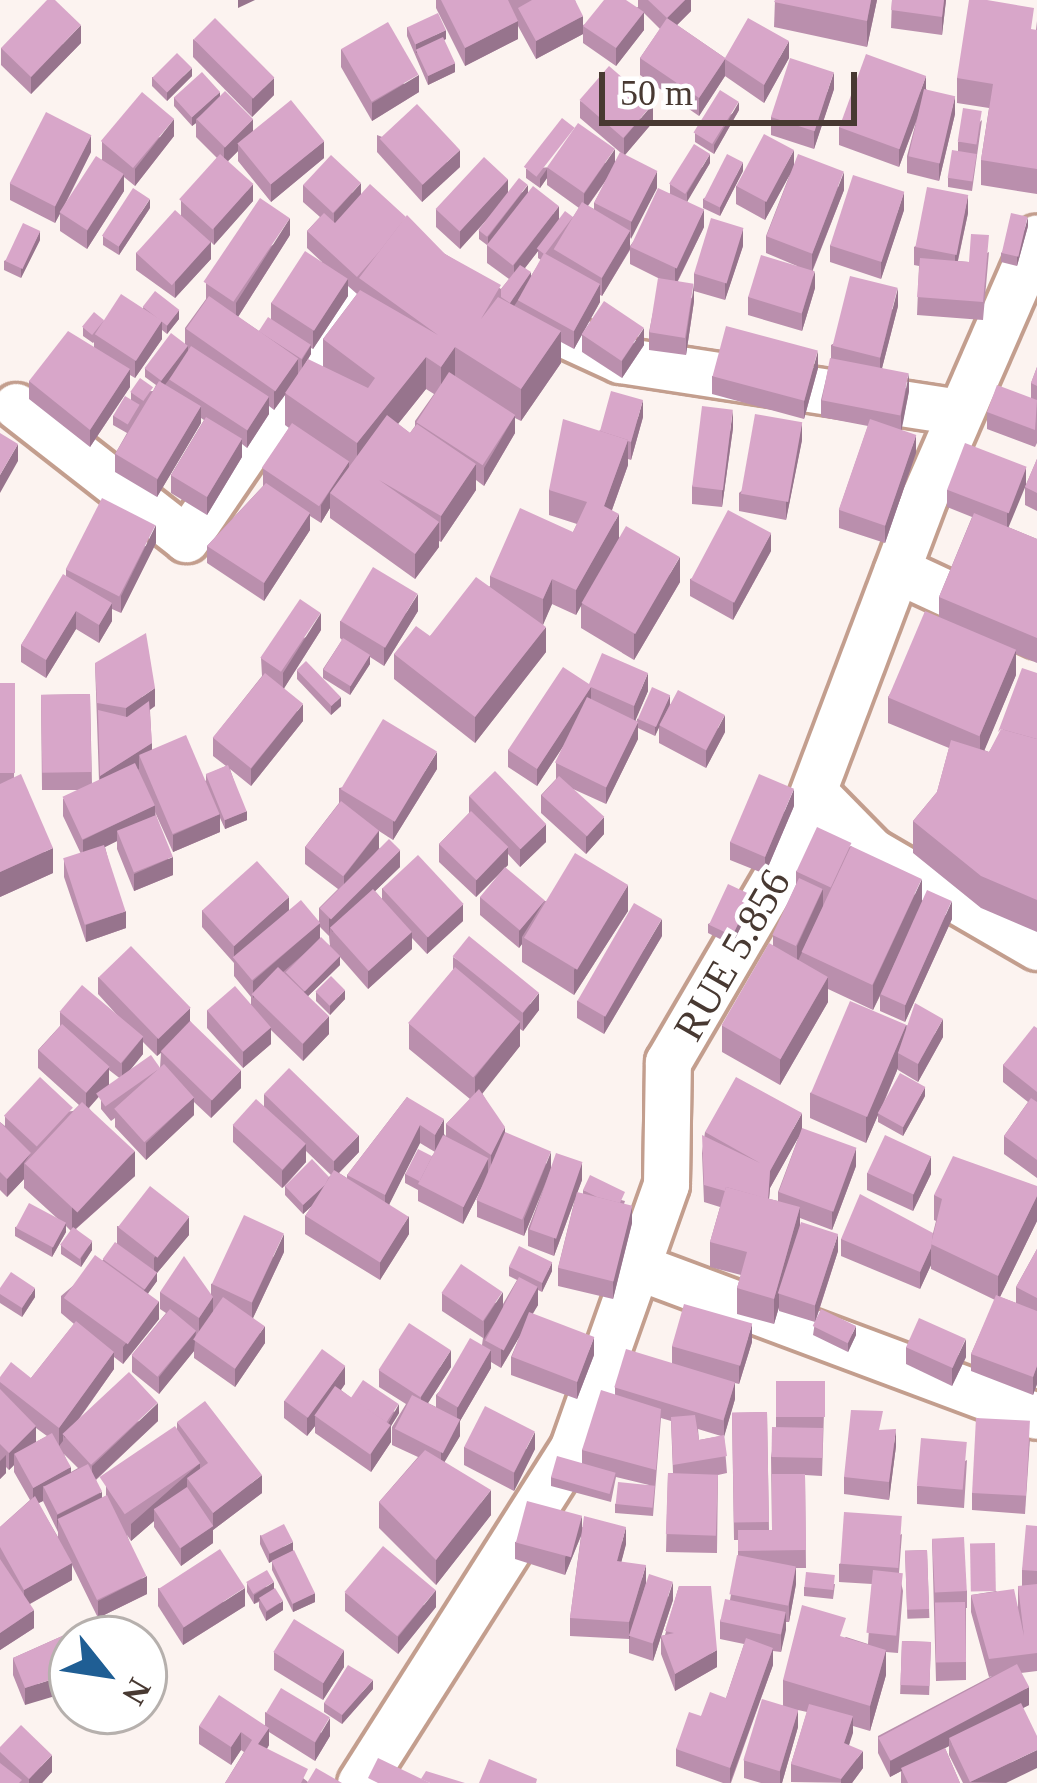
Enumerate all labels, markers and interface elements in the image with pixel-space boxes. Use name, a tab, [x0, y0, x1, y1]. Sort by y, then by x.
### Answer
scale bar	[605, 48, 863, 122]
text: 50 m	[620, 73, 693, 113]
street label: RUE 5.856	[663, 861, 801, 1049]
north arrow	[48, 1615, 168, 1735]
text: N	[115, 1672, 158, 1711]

